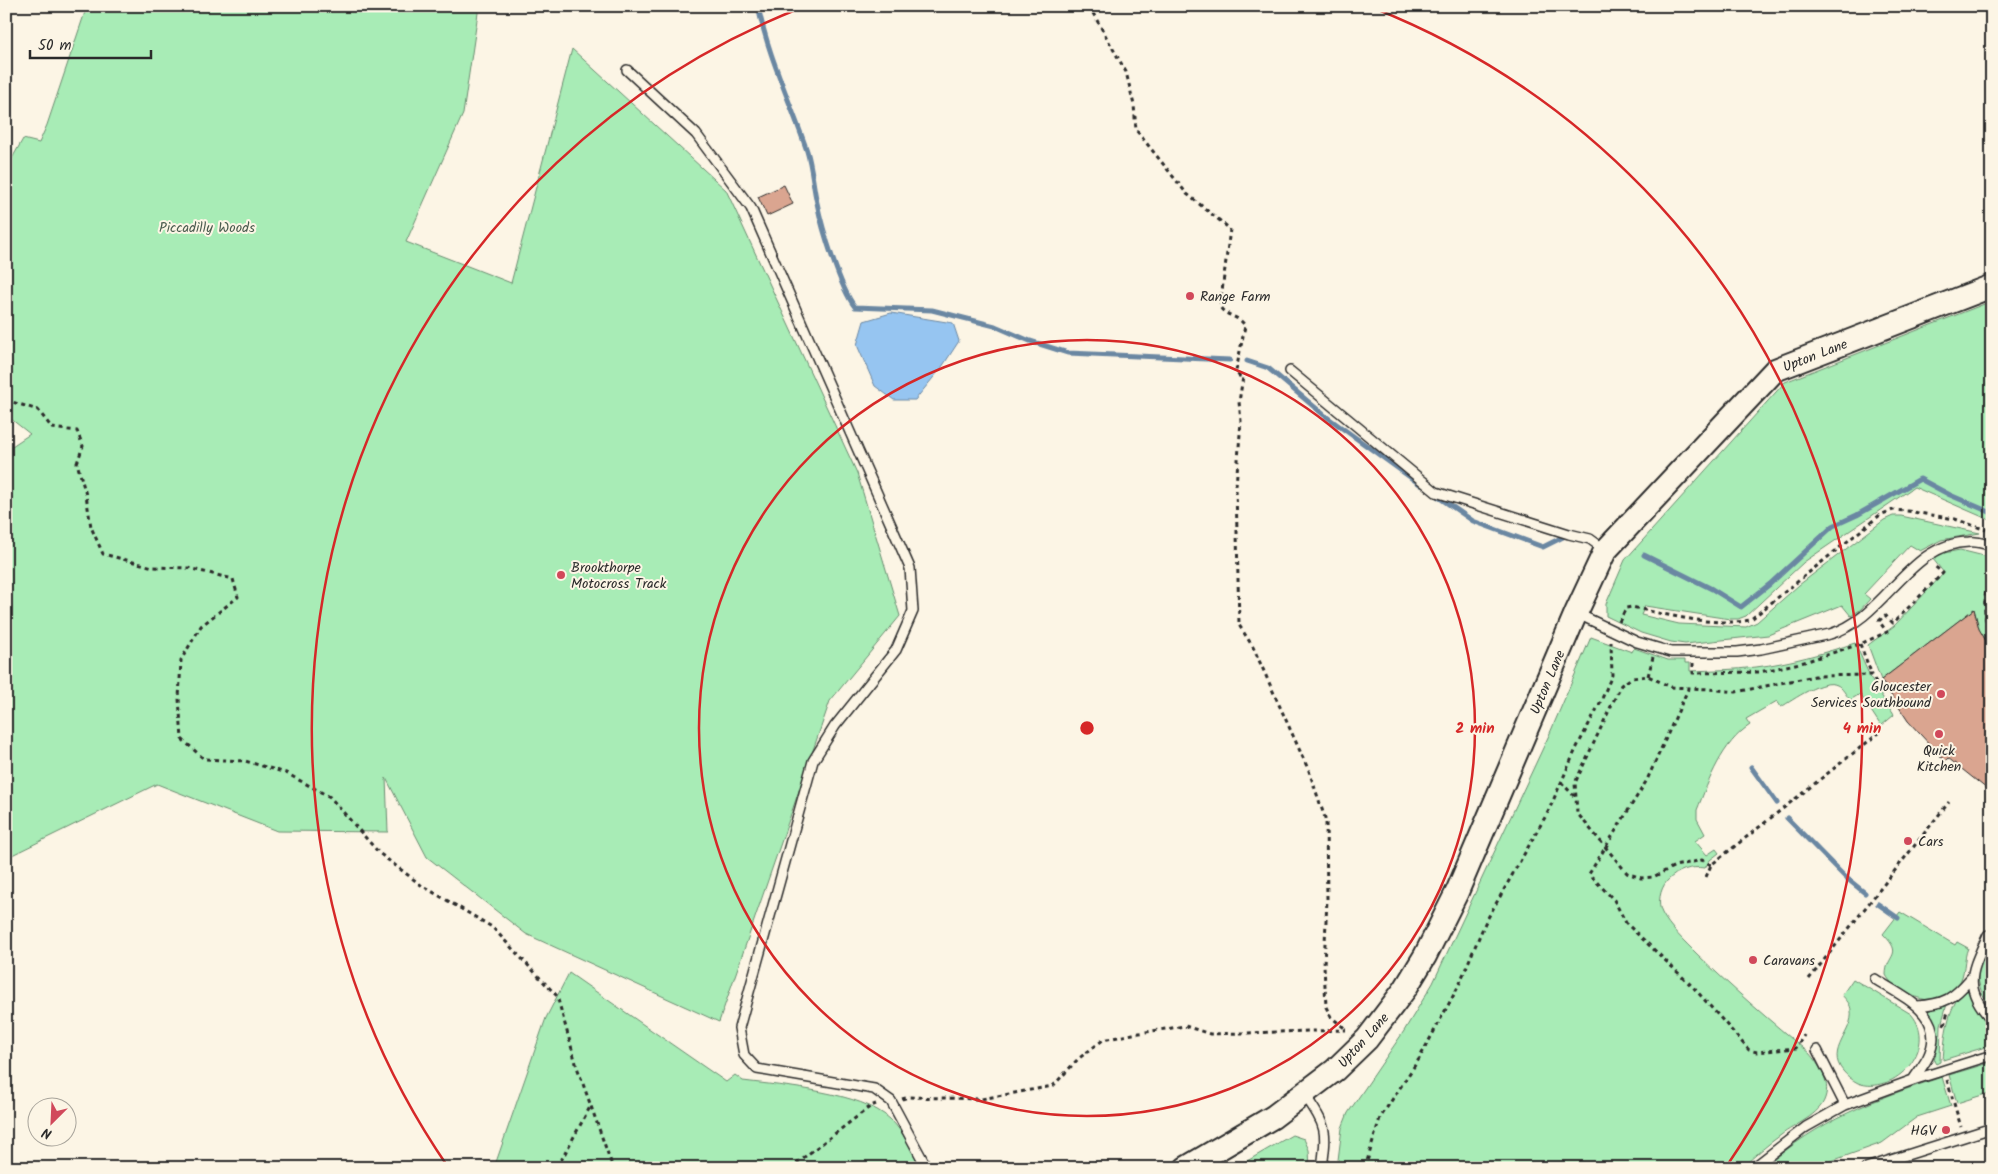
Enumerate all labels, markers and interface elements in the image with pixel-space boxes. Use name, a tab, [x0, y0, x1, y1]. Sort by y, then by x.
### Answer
scale bar	[30, 28, 151, 60]
text: 50 m	[38, 34, 72, 58]
park label: Piccadilly Woods	[159, 217, 255, 239]
place label: Range Farm	[1200, 286, 1270, 308]
marker: Range Farm	[1184, 290, 1196, 302]
street label: Upton Lane	[1780, 333, 1852, 378]
place label: Brookthorpe Motocross Track	[571, 557, 667, 595]
marker: Brookthorpe Motocross Track	[555, 569, 567, 581]
street label: Upton Lane	[1525, 646, 1572, 718]
place label: Gloucester Services Southbound	[1811, 676, 1932, 714]
marker: Gloucester Services Southbound	[1935, 688, 1947, 700]
text: 2 min	[1455, 717, 1495, 741]
text: 4 min	[1843, 717, 1881, 741]
centre of rings	[1078, 719, 1096, 737]
marker: Quick Kitchen	[1933, 728, 1945, 740]
place label: Quick Kitchen	[1917, 740, 1961, 778]
place label: Cars	[1918, 831, 1944, 853]
marker: Cars	[1902, 835, 1914, 847]
place label: Caravans	[1763, 950, 1815, 972]
marker: Caravans	[1747, 954, 1759, 966]
street label: Upton Lane	[1333, 1008, 1395, 1073]
north arrow	[28, 1096, 78, 1146]
place label: HGV	[1911, 1120, 1938, 1142]
text: N	[38, 1121, 56, 1145]
marker: HGV	[1940, 1124, 1952, 1136]

